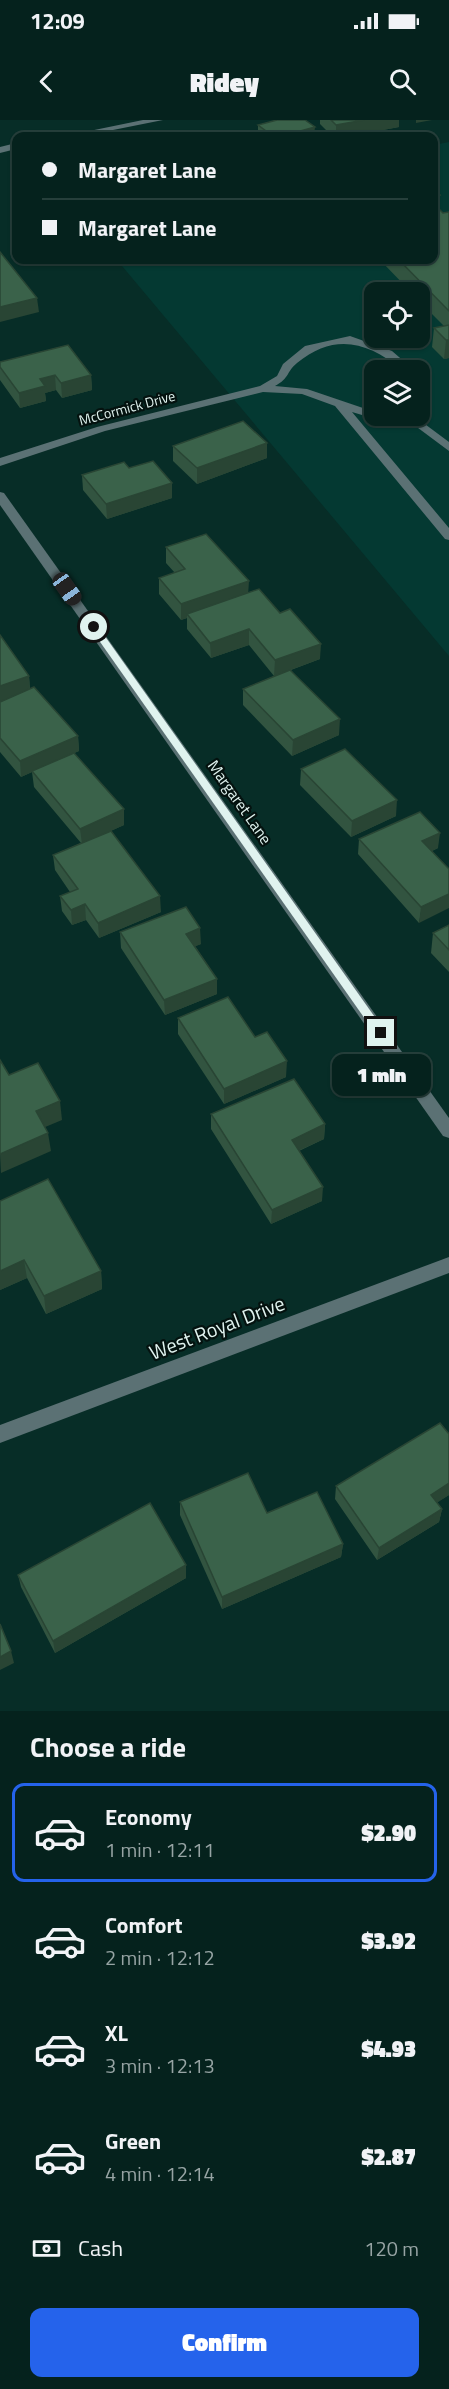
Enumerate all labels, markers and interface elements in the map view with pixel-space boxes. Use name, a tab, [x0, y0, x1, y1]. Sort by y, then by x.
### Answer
text: 12:09	[30, 4, 85, 38]
text: Ridey	[190, 61, 259, 102]
icon: back	[30, 65, 63, 98]
icon: search	[386, 65, 419, 98]
text: Margaret Lane	[78, 153, 217, 187]
text: Margaret Lane	[78, 211, 217, 245]
map controls	[364, 282, 430, 426]
button: locate	[364, 282, 430, 348]
button: layers	[364, 360, 430, 426]
street label: McCormick Drive	[76, 385, 177, 430]
car	[49, 569, 85, 609]
route start	[80, 613, 107, 640]
street label: Margaret Lane	[202, 755, 278, 849]
route end	[367, 1019, 394, 1046]
callout: 1 min	[332, 1054, 430, 1096]
text: 1 min	[357, 1059, 406, 1090]
street label: West Royal Drive	[145, 1287, 289, 1368]
text: Choose a ride	[30, 1726, 186, 1767]
text: Economy	[105, 1800, 192, 1834]
icon: car	[33, 1806, 87, 1860]
text: $2.90	[361, 1816, 416, 1850]
text: 1 min · 12:11	[105, 1834, 215, 1865]
text: Comfort	[105, 1908, 183, 1942]
icon: car	[33, 1914, 87, 1968]
text: $3.92	[361, 1924, 416, 1958]
text: 2 min · 12:12	[105, 1942, 215, 1973]
text: XL	[105, 2016, 128, 2050]
icon: car	[33, 2022, 87, 2076]
text: $4.93	[361, 2032, 416, 2066]
text: 3 min · 12:13	[105, 2050, 215, 2081]
text: Green	[105, 2124, 161, 2158]
icon: car	[33, 2130, 87, 2184]
text: $2.87	[361, 2140, 416, 2174]
text: 4 min · 12:14	[105, 2158, 215, 2189]
text: Cash	[78, 2231, 123, 2265]
icon: cash	[30, 2232, 63, 2265]
text: 120 m	[364, 2233, 419, 2264]
button: Confirm	[30, 2308, 419, 2377]

